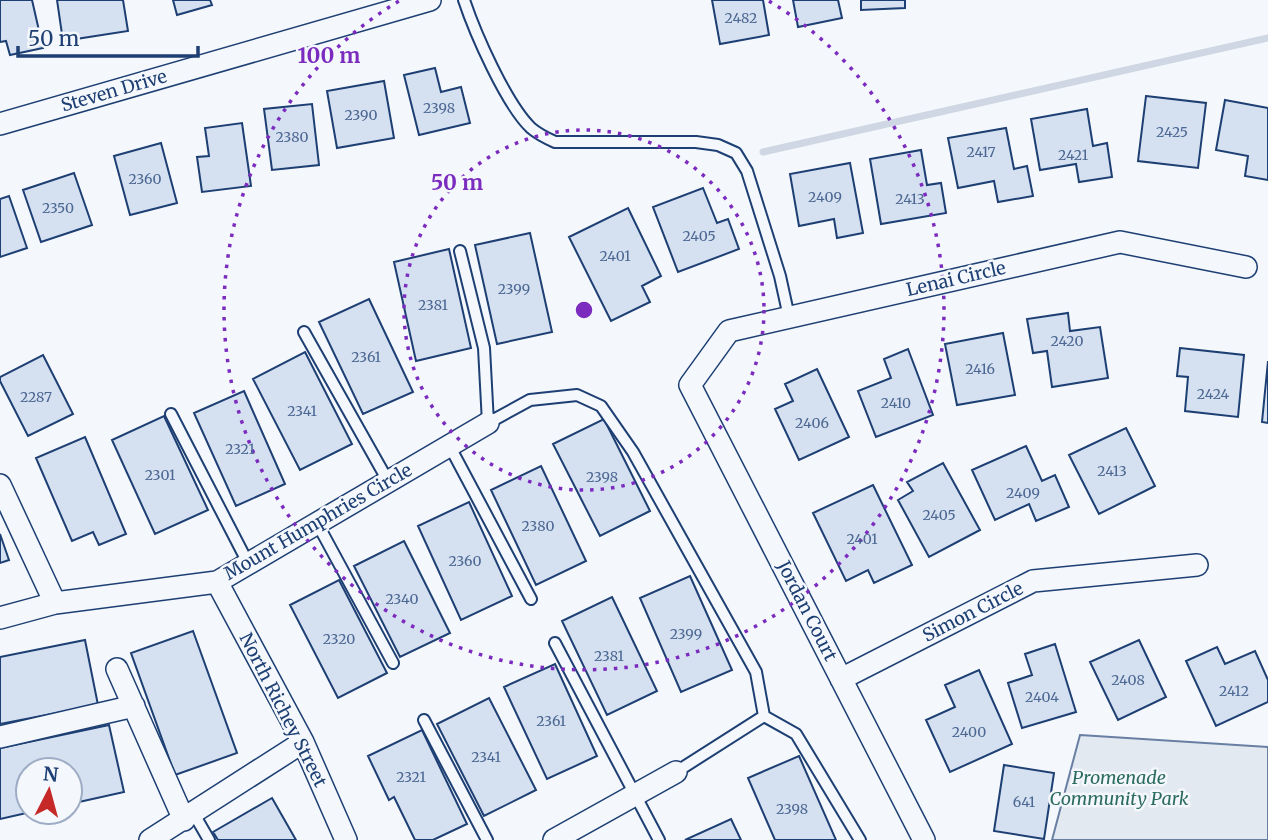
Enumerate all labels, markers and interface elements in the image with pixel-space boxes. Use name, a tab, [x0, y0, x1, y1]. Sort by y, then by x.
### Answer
house number: 2482	[725, 9, 757, 27]
scale bar	[18, 14, 198, 58]
text: 50 m	[28, 25, 79, 52]
text: 100 m	[298, 42, 360, 69]
street label: Steven Drive	[58, 64, 169, 117]
house number: 2398	[423, 99, 455, 117]
house number: 2390	[345, 106, 377, 124]
house number: 2425	[1156, 123, 1188, 141]
house number: 2380	[275, 128, 309, 146]
house number: 2417	[966, 143, 996, 161]
house number: 2421	[1058, 146, 1088, 164]
text: 50 m	[431, 169, 483, 196]
house number: 2360	[128, 170, 162, 188]
house number: 2409	[808, 188, 842, 206]
house number: 2413	[895, 190, 925, 208]
house number: 2350	[42, 199, 74, 217]
house number: 2405	[682, 227, 716, 245]
house number: 2401	[599, 247, 631, 265]
street label: Lenai Circle	[904, 256, 1008, 301]
house number: 2399	[498, 280, 530, 298]
house number: 2381	[418, 296, 448, 314]
centre of rings	[572, 298, 596, 322]
house number: 2420	[1051, 332, 1083, 350]
house number: 2361	[351, 348, 381, 366]
house number: 2416	[965, 360, 995, 378]
house number: 2424	[1197, 385, 1230, 403]
house number: 2287	[20, 388, 52, 406]
house number: 2410	[881, 394, 911, 412]
house number: 2341	[287, 402, 317, 420]
house number: 2406	[795, 414, 829, 432]
house number: 2321	[225, 440, 255, 458]
street label: Mount Humphries Circle	[220, 458, 416, 585]
house number: 2413	[1097, 462, 1127, 480]
house number: 2301	[145, 466, 175, 484]
house number: 2398	[586, 468, 618, 486]
house number: 2409	[1006, 484, 1040, 502]
house number: 2405	[922, 506, 956, 524]
house number: 2380	[521, 517, 555, 535]
house number: 2401	[846, 530, 878, 548]
house number: 2360	[448, 552, 482, 570]
street label: Jordan Court	[772, 556, 843, 665]
street label: Simon Circle	[919, 576, 1027, 647]
house number: 2340	[385, 590, 419, 608]
house number: 2399	[670, 625, 702, 643]
street label: North Richey Street	[235, 629, 332, 791]
house number: 2320	[323, 630, 355, 648]
house number: 2381	[594, 647, 624, 665]
house number: 2408	[1111, 671, 1145, 689]
house number: 2412	[1219, 682, 1249, 700]
house number: 2404	[1025, 688, 1059, 706]
house number: 2361	[536, 712, 566, 730]
house number: 2400	[952, 723, 986, 741]
house number: 2341	[471, 748, 501, 766]
north arrow	[14, 756, 84, 826]
text: N	[42, 761, 59, 787]
park label: Promenade Community Park	[1049, 766, 1189, 810]
house number: 2321	[396, 768, 426, 786]
house number: 641	[1013, 793, 1035, 811]
house number: 2398	[776, 800, 808, 818]

